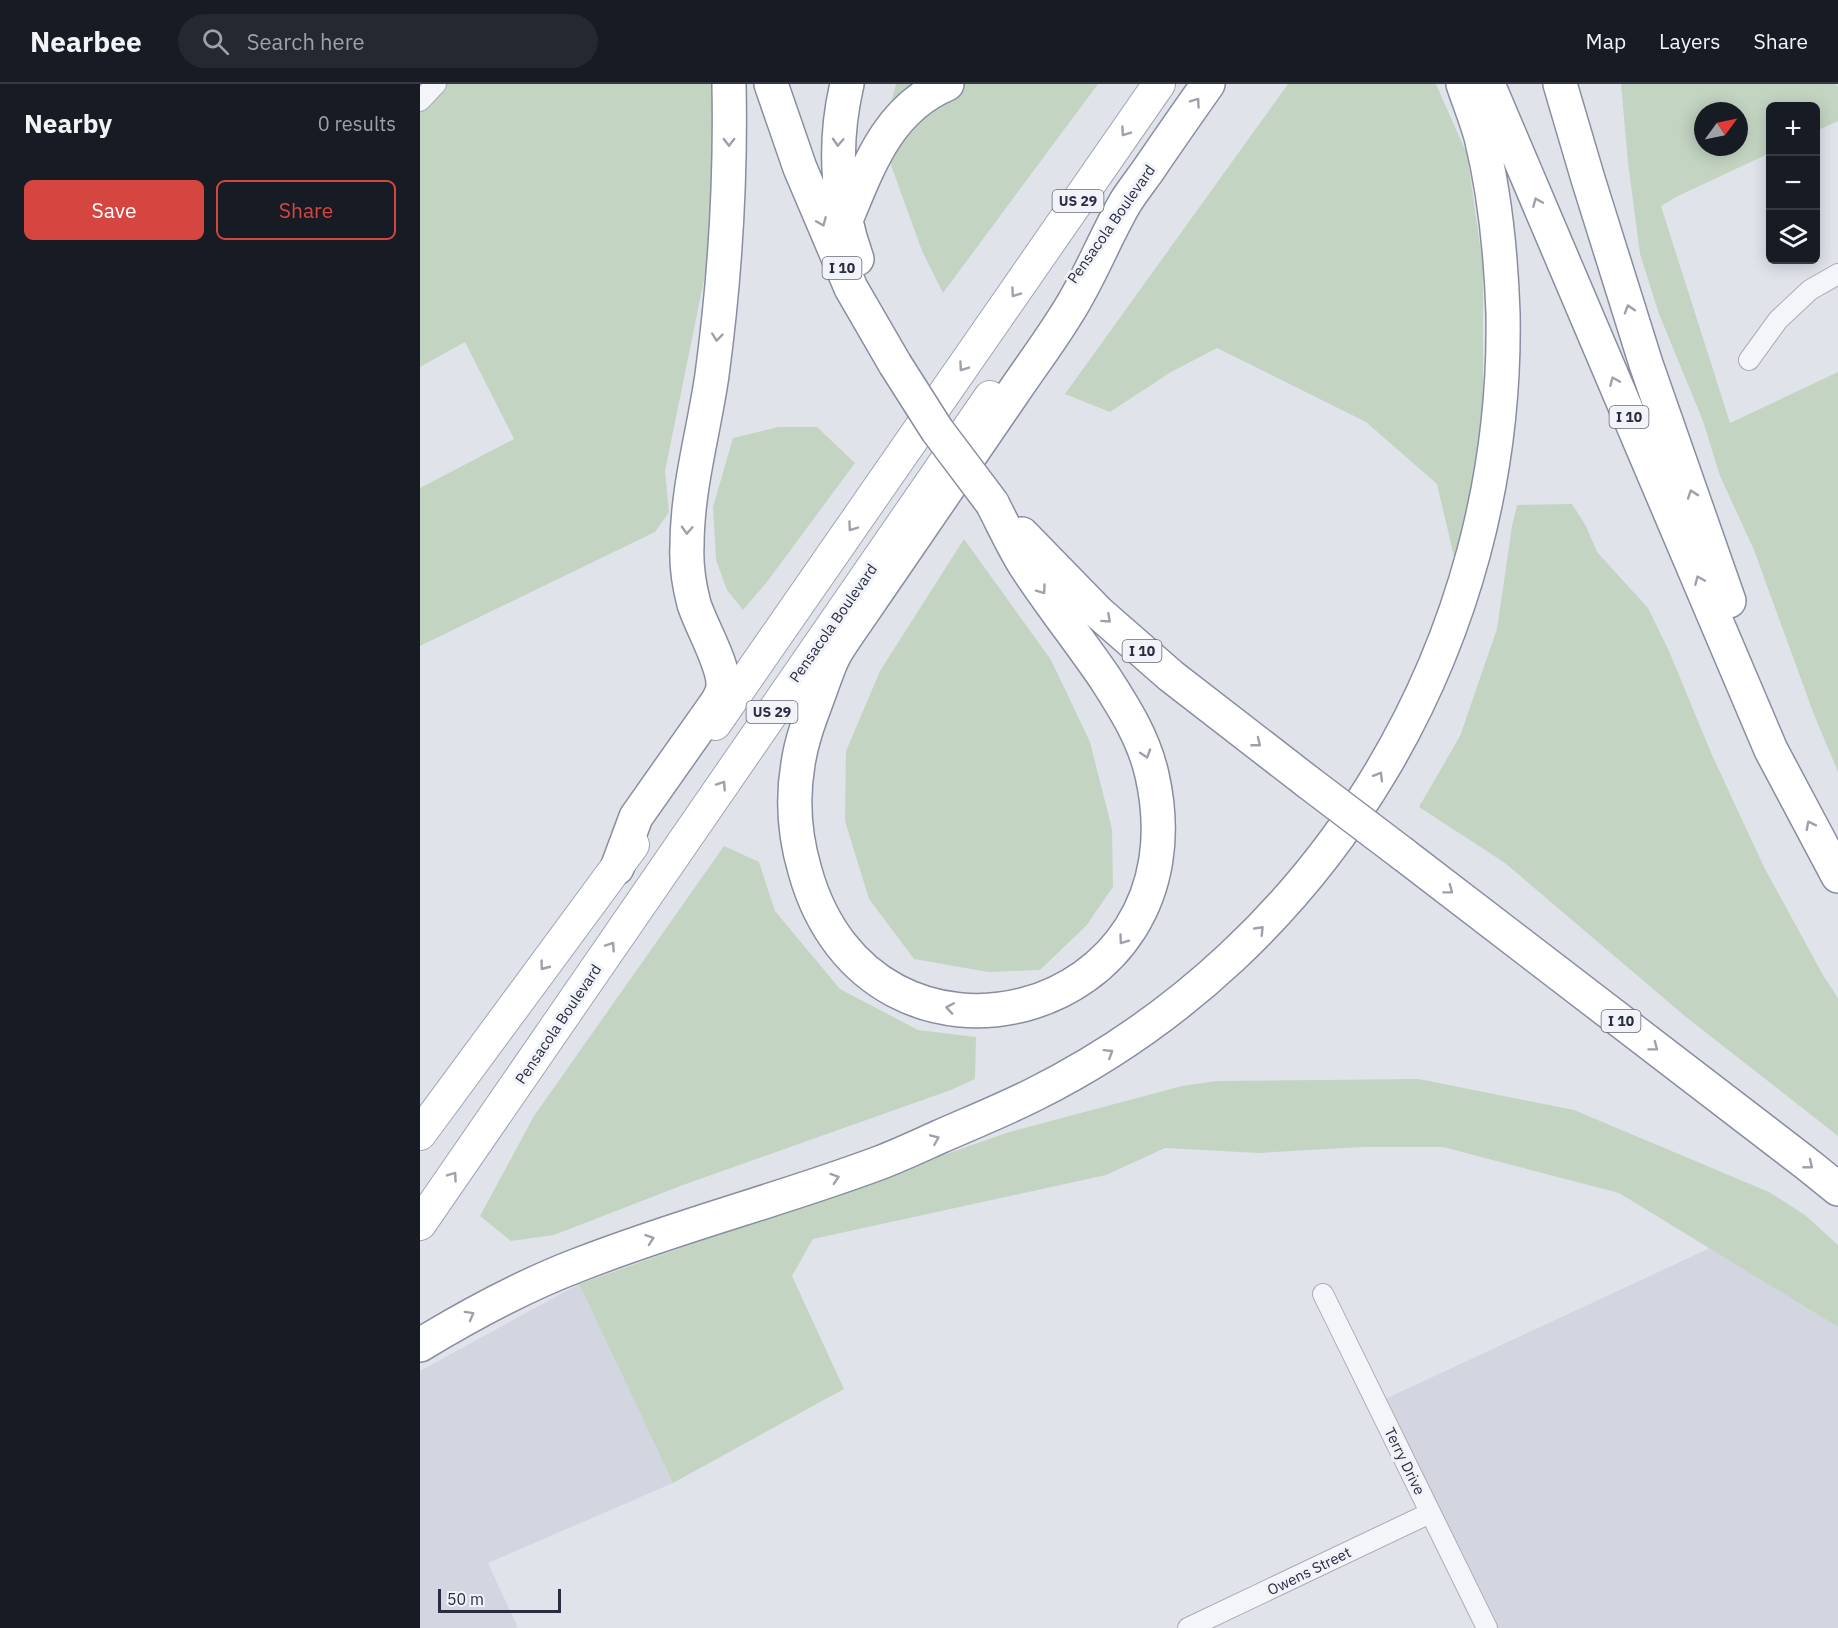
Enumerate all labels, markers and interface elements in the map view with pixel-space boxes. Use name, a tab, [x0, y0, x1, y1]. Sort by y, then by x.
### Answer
search box	[178, 14, 598, 68]
text: Nearbee	[30, 23, 142, 60]
icon: search	[199, 25, 232, 58]
text: Search here	[247, 27, 365, 56]
text: Map	[1586, 27, 1626, 55]
text: Layers	[1659, 27, 1721, 55]
text: Share	[1754, 27, 1808, 55]
one-way arrow	[1189, 98, 1200, 109]
north arrow	[1694, 102, 1748, 156]
map controls	[1766, 102, 1820, 264]
button: +	[1766, 102, 1820, 156]
text: Nearby	[24, 106, 112, 140]
text: 0 results	[318, 110, 396, 137]
one-way arrow	[1121, 126, 1133, 136]
one-way arrow	[832, 137, 845, 146]
one-way arrow	[723, 138, 736, 147]
button: −	[1766, 156, 1820, 210]
street label: Pensacola Boulevard	[1063, 161, 1159, 287]
button: Save	[24, 180, 204, 240]
button: Share	[216, 180, 396, 240]
road number: US 29	[1052, 190, 1104, 212]
one-way arrow	[1532, 197, 1544, 208]
button: layers	[1766, 210, 1820, 264]
one-way arrow	[815, 215, 827, 226]
road number: I 10	[822, 257, 862, 279]
one-way arrow	[1011, 286, 1022, 297]
one-way arrow	[1624, 304, 1636, 315]
one-way arrow	[711, 332, 724, 342]
one-way arrow	[959, 360, 970, 371]
one-way arrow	[1609, 377, 1621, 388]
road number: I 10	[1610, 406, 1648, 428]
one-way arrow	[1686, 489, 1699, 499]
one-way arrow	[848, 521, 859, 532]
one-way arrow	[681, 525, 694, 534]
street label: Pensacola Boulevard	[785, 560, 881, 686]
one-way arrow	[1694, 575, 1706, 586]
one-way arrow	[1035, 583, 1046, 594]
one-way arrow	[1100, 612, 1111, 623]
road number: I 10	[1122, 640, 1162, 662]
road number: US 29	[746, 701, 798, 723]
one-way arrow	[1250, 736, 1261, 747]
one-way arrow	[1139, 748, 1151, 759]
one-way arrow	[1372, 772, 1384, 782]
one-way arrow	[715, 781, 726, 792]
one-way arrow	[1806, 821, 1817, 831]
one-way arrow	[1443, 882, 1454, 893]
one-way arrow	[1253, 927, 1264, 938]
one-way arrow	[1119, 933, 1130, 944]
one-way arrow	[604, 941, 615, 952]
one-way arrow	[541, 959, 552, 970]
street label: Pensacola Boulevard	[511, 960, 605, 1088]
one-way arrow	[946, 1003, 955, 1015]
road number: I 10	[1602, 1010, 1640, 1032]
one-way arrow	[1648, 1039, 1659, 1050]
one-way arrow	[1103, 1048, 1113, 1060]
one-way arrow	[928, 1134, 939, 1146]
one-way arrow	[1802, 1158, 1813, 1169]
one-way arrow	[446, 1171, 457, 1182]
one-way arrow	[829, 1172, 840, 1185]
one-way arrow	[644, 1234, 655, 1247]
one-way arrow	[464, 1311, 475, 1322]
street label: Terry Drive	[1380, 1424, 1430, 1498]
street label: Owens Street	[1264, 1543, 1354, 1599]
scale bar	[438, 1586, 561, 1614]
text: 50 m	[447, 1589, 484, 1609]

